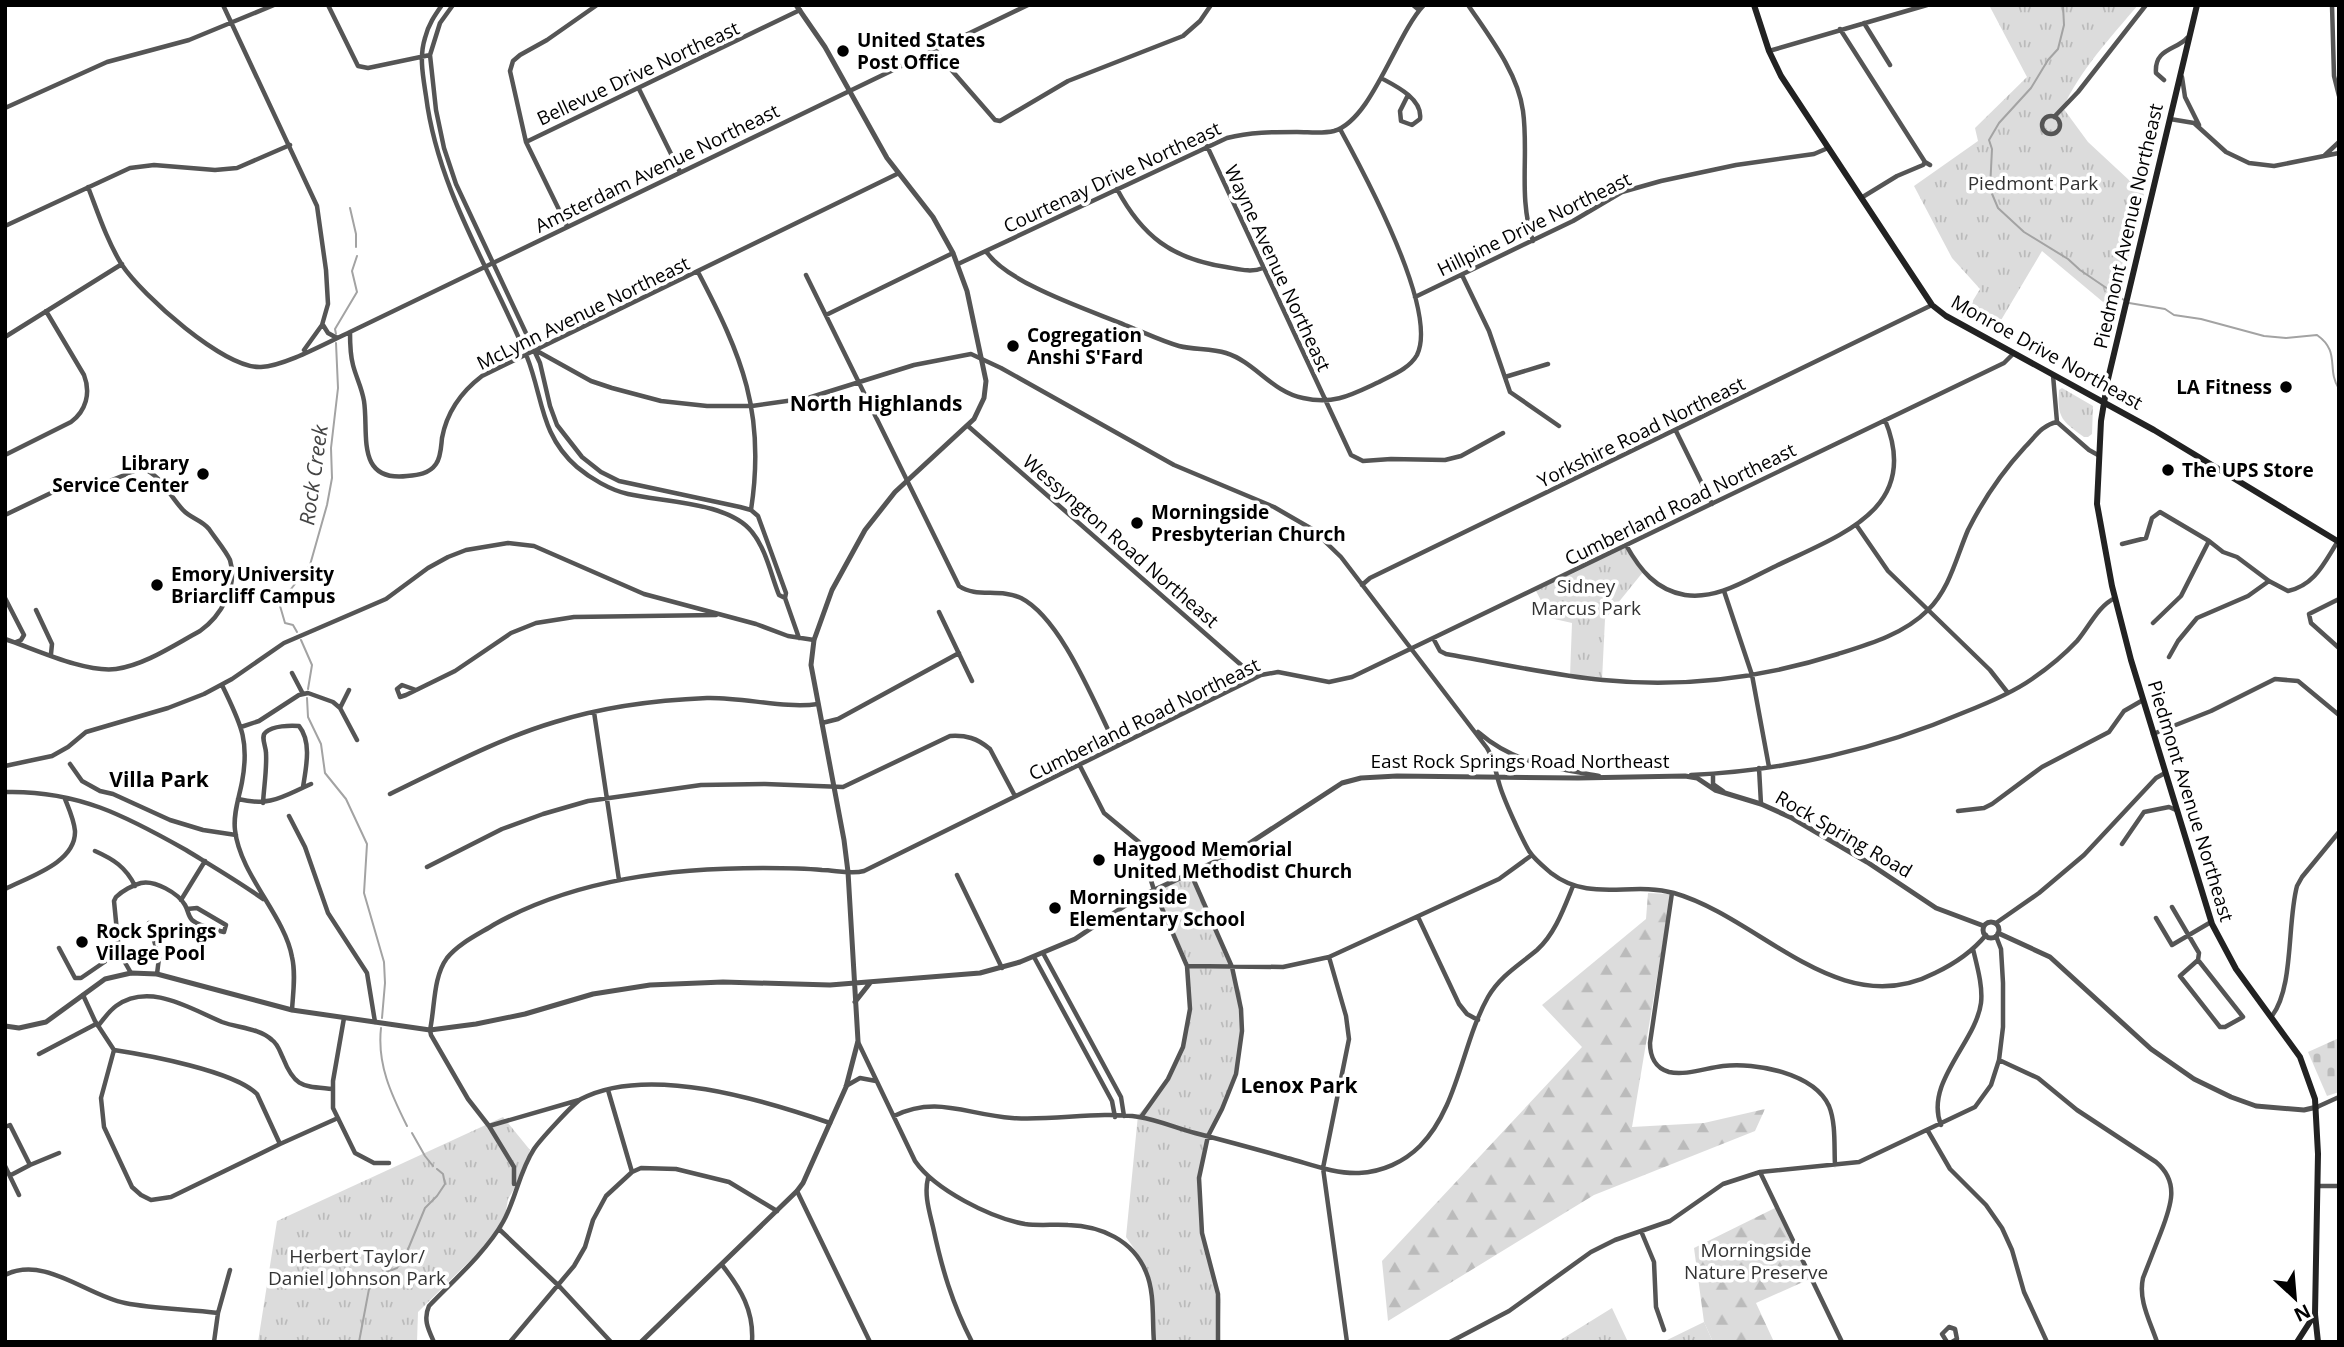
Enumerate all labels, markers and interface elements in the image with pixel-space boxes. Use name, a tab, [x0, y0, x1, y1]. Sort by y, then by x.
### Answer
street label: Bellevue Drive Northeast	[533, 15, 744, 131]
place label: United States Post Office	[857, 27, 985, 75]
marker: United States Post Office	[835, 43, 851, 59]
street label: Amsterdam Avenue Northeast	[531, 97, 784, 239]
street label: Piedmont Avenue Northeast	[2087, 101, 2169, 351]
street label: Courtenay Drive Northeast	[999, 115, 1225, 239]
street label: Wayne Avenue Northeast	[1219, 161, 1337, 376]
street label: Hillpine Drive Northeast	[1433, 166, 1635, 282]
park label: Piedmont Park	[1968, 170, 2098, 196]
street label: McLynn Avenue Northeast	[472, 250, 694, 376]
street label: Monroe Drive Northeast	[1946, 288, 2148, 416]
place label: Cogregation Anshi S'Fard	[1027, 322, 1143, 370]
marker: Cogregation Anshi S'Fard	[1005, 338, 1021, 354]
street label: Yorkshire Road Northeast	[1533, 370, 1749, 494]
place label: LA Fitness	[2176, 374, 2272, 400]
marker: LA Fitness	[2278, 379, 2294, 395]
district label: North Highlands	[790, 389, 962, 417]
water label: Rock Creek	[292, 422, 334, 527]
street label: Cumberland Road Northeast	[1560, 437, 1800, 571]
street label: Wessyngton Road Northeast	[1017, 449, 1225, 634]
place label: Library Service Center	[52, 450, 189, 498]
place label: The UPS Store	[2182, 457, 2314, 483]
marker: The UPS Store	[2160, 462, 2176, 478]
marker: Library Service Center	[195, 466, 211, 482]
place label: Morningside Presbyterian Church	[1151, 499, 1346, 547]
marker: Morningside Presbyterian Church	[1129, 515, 1145, 531]
place label: Emory University Briarcliff Campus	[171, 561, 336, 609]
park label: Sidney Marcus Park	[1531, 573, 1641, 621]
marker: Emory University Briarcliff Campus	[149, 577, 165, 593]
street label: Cumberland Road Northeast	[1024, 652, 1264, 786]
street label: Piedmont Avenue Northeast	[2142, 677, 2240, 925]
street label: East Rock Springs Road Northeast	[1371, 748, 1670, 774]
district label: Villa Park	[109, 765, 210, 793]
street label: Rock Spring Road	[1771, 784, 1917, 884]
place label: Haygood Memorial United Methodist Church	[1113, 836, 1352, 884]
marker: Haygood Memorial United Methodist Church	[1091, 852, 1107, 868]
place label: Morningside Elementary School	[1069, 884, 1245, 932]
marker: Morningside Elementary School	[1047, 900, 1063, 916]
place label: Rock Springs Village Pool	[96, 918, 216, 966]
marker: Rock Springs Village Pool	[74, 934, 90, 950]
district label: Lenox Park	[1240, 1071, 1359, 1099]
park label: Morningside Nature Preserve	[1684, 1237, 1828, 1285]
park label: Herbert Taylor/ Daniel Johnson Park	[268, 1243, 446, 1291]
north arrow	[2260, 1263, 2330, 1333]
text: N	[2290, 1298, 2315, 1328]

